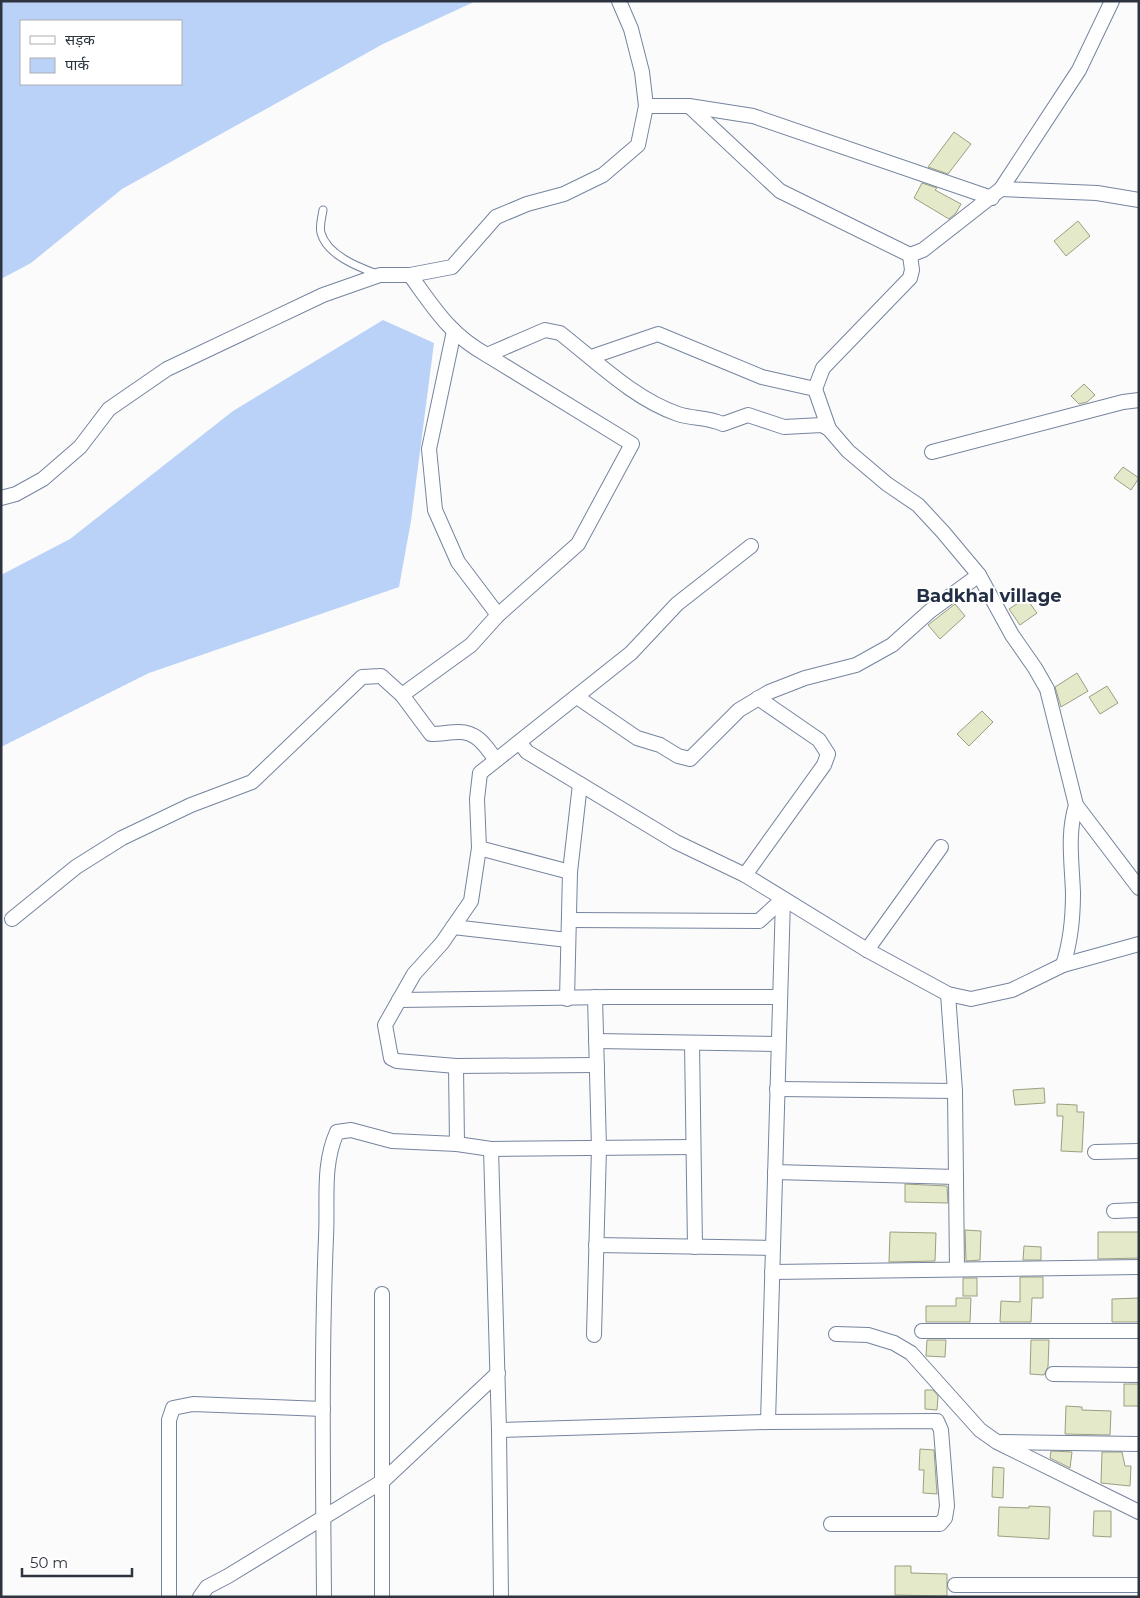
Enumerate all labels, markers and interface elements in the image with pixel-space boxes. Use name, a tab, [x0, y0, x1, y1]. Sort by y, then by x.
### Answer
legend	[20, 20, 182, 85]
text: सड़क	[65, 30, 95, 49]
text: पार्क	[65, 55, 89, 74]
district label: Badkhal village	[916, 585, 1062, 607]
scale bar	[22, 1546, 132, 1578]
text: 50 m	[30, 1553, 68, 1572]

